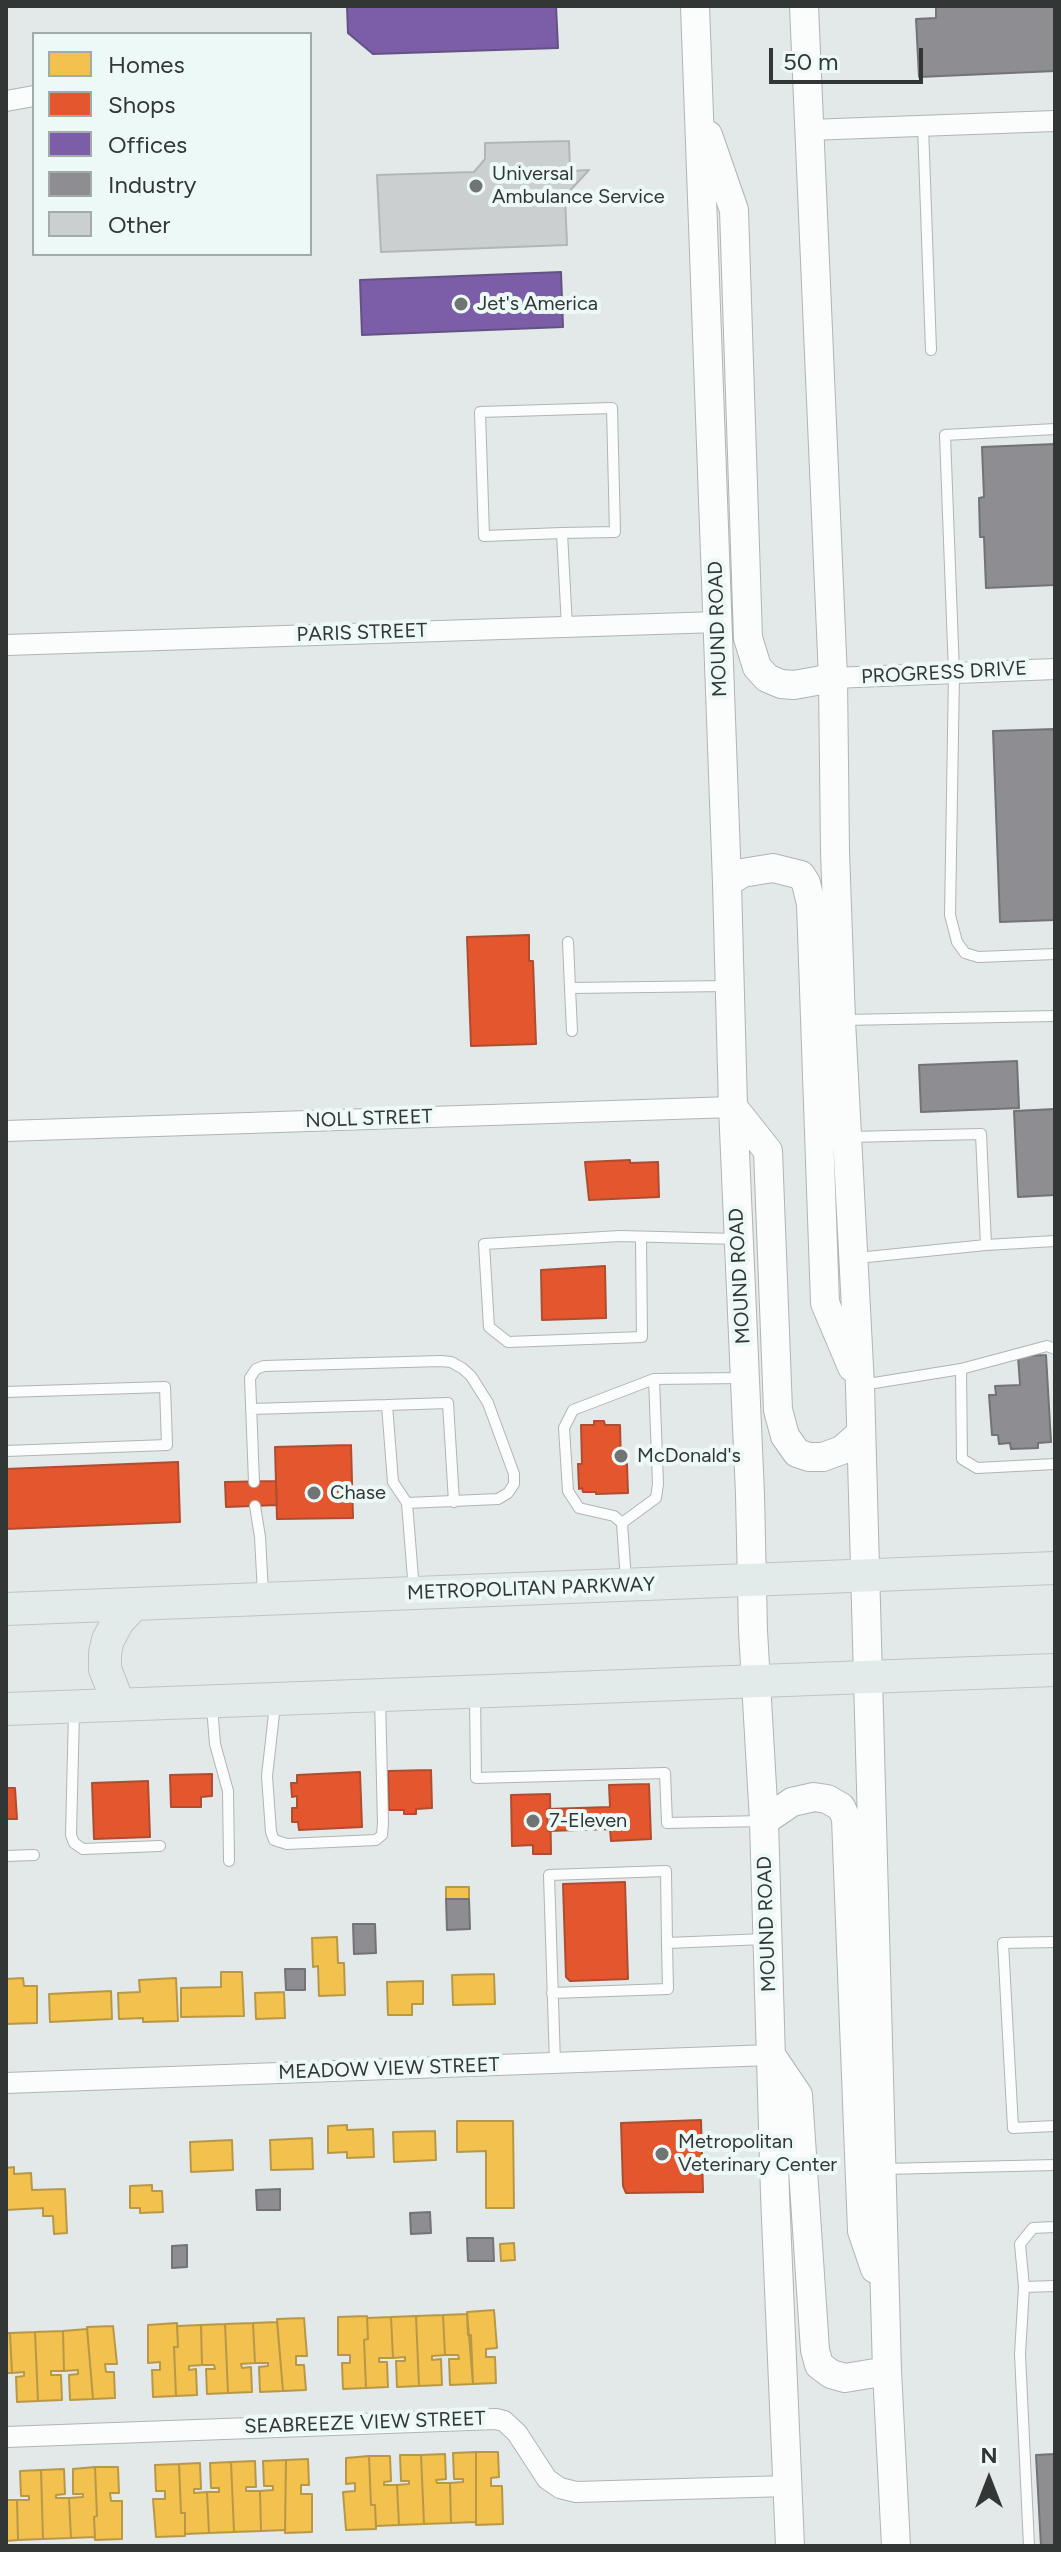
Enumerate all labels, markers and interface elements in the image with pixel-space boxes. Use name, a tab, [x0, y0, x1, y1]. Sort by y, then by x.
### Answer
legend	[32, 32, 312, 256]
scale bar	[773, 32, 927, 82]
text: 50 m	[783, 47, 839, 76]
text: Homes	[108, 50, 185, 79]
text: Shops	[108, 90, 175, 119]
text: Offices	[108, 130, 187, 159]
place label: Universal Ambulance Service	[492, 162, 665, 209]
text: Industry	[108, 170, 196, 199]
marker: Universal Ambulance Service	[467, 177, 485, 195]
text: Other	[108, 210, 170, 239]
place label: Jet's America	[477, 292, 598, 316]
marker: Jet's America	[452, 295, 470, 313]
street label: MOUND ROAD	[704, 561, 732, 697]
street label: PARIS STREET	[296, 619, 428, 647]
street label: PROGRESS DRIVE	[860, 657, 1028, 689]
street label: NOLL STREET	[305, 1105, 433, 1133]
street label: MOUND ROAD	[724, 1207, 756, 1345]
place label: McDonald's	[637, 1444, 741, 1468]
marker: McDonald's	[612, 1447, 630, 1465]
place label: Chase	[330, 1481, 386, 1505]
marker: Chase	[305, 1484, 323, 1502]
street label: METROPOLITAN PARKWAY	[407, 1573, 655, 1605]
place label: 7-Eleven	[549, 1809, 627, 1833]
marker: 7-Eleven	[524, 1812, 542, 1830]
street label: MOUND ROAD	[753, 1856, 781, 1992]
street label: MEADOW VIEW STREET	[278, 2053, 500, 2085]
place label: Metropolitan Veterinary Center	[678, 2130, 837, 2177]
marker: Metropolitan Veterinary Center	[653, 2145, 671, 2163]
street label: SEABREEZE VIEW STREET	[244, 2407, 486, 2439]
north arrow	[949, 2440, 1029, 2520]
text: N	[980, 2442, 998, 2469]

